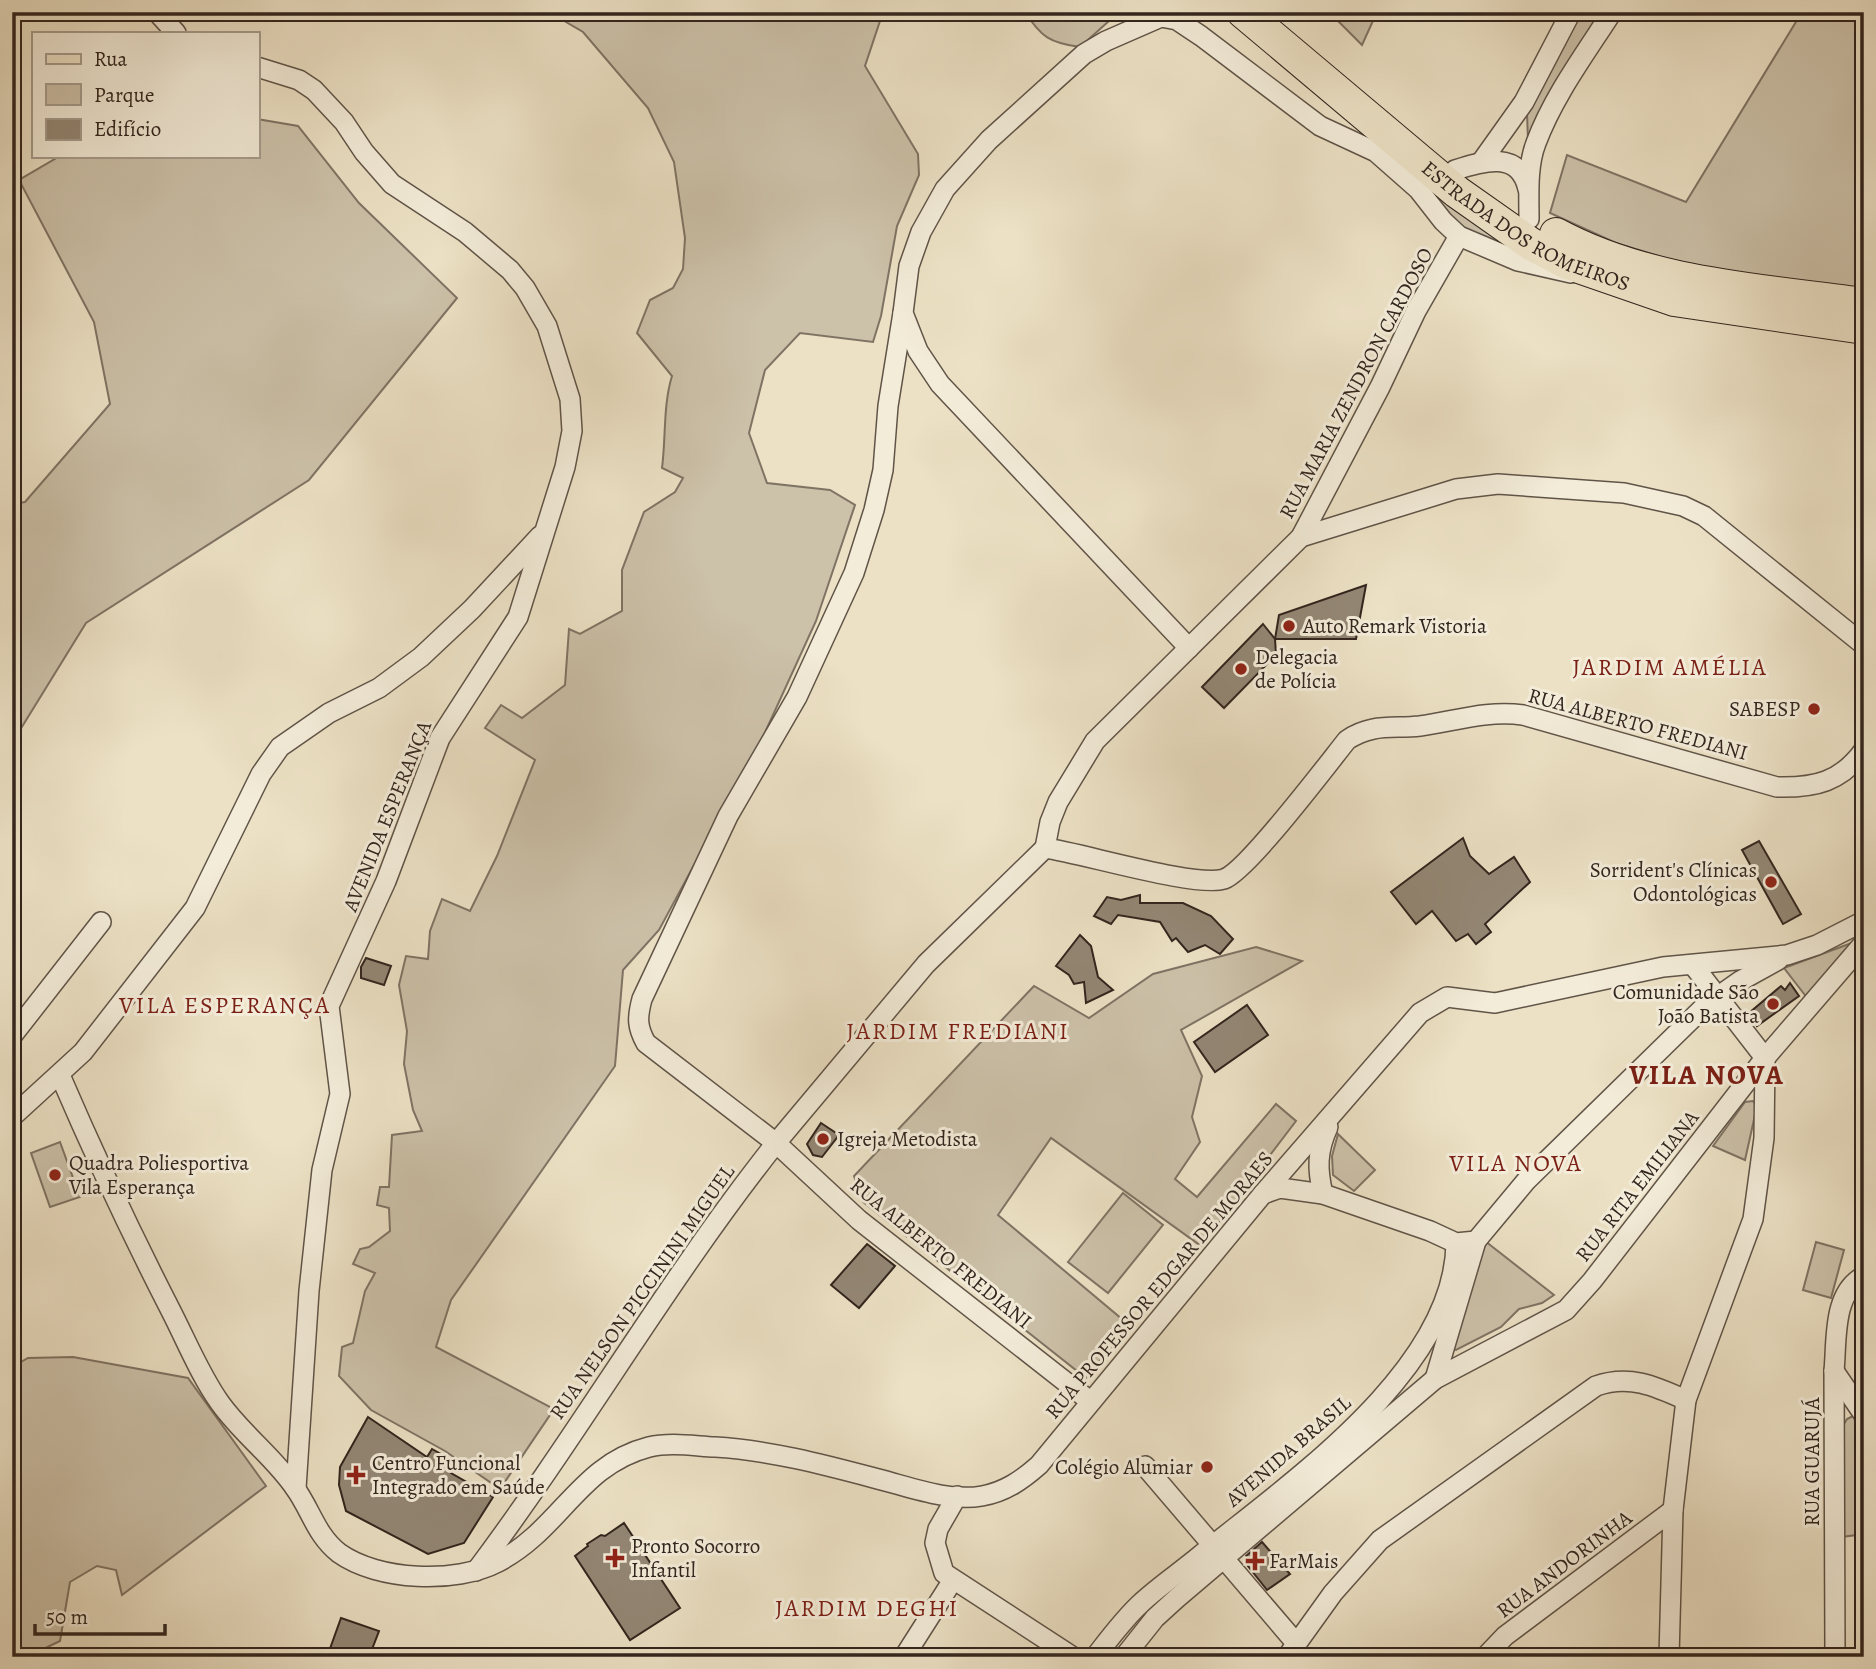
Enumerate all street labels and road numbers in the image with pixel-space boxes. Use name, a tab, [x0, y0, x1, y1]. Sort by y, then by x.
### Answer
street label: ESTRADA DOS ROMEIROS	[1416, 154, 1634, 298]
street label: RUA MARIA ZENDRON CARDOSO	[1272, 242, 1440, 524]
street label: RUA ALBERTO FREDIANI	[1525, 681, 1751, 767]
street label: AVENIDA ESPERANÇA	[336, 716, 438, 916]
street label: RUA RITA EMILIANA	[1569, 1104, 1705, 1268]
street label: RUA PROFESSOR EDGAR DE MORAES	[1039, 1145, 1279, 1425]
street label: RUA NELSON PICCININI MIGUEL	[543, 1159, 741, 1425]
street label: RUA ALBERTO FREDIANI	[844, 1171, 1038, 1335]
street label: AVENIDA BRASIL	[1219, 1389, 1357, 1514]
street label: RUA GUARUJÁ	[1798, 1397, 1826, 1526]
street label: RUA ANDORINHA	[1490, 1503, 1638, 1624]

